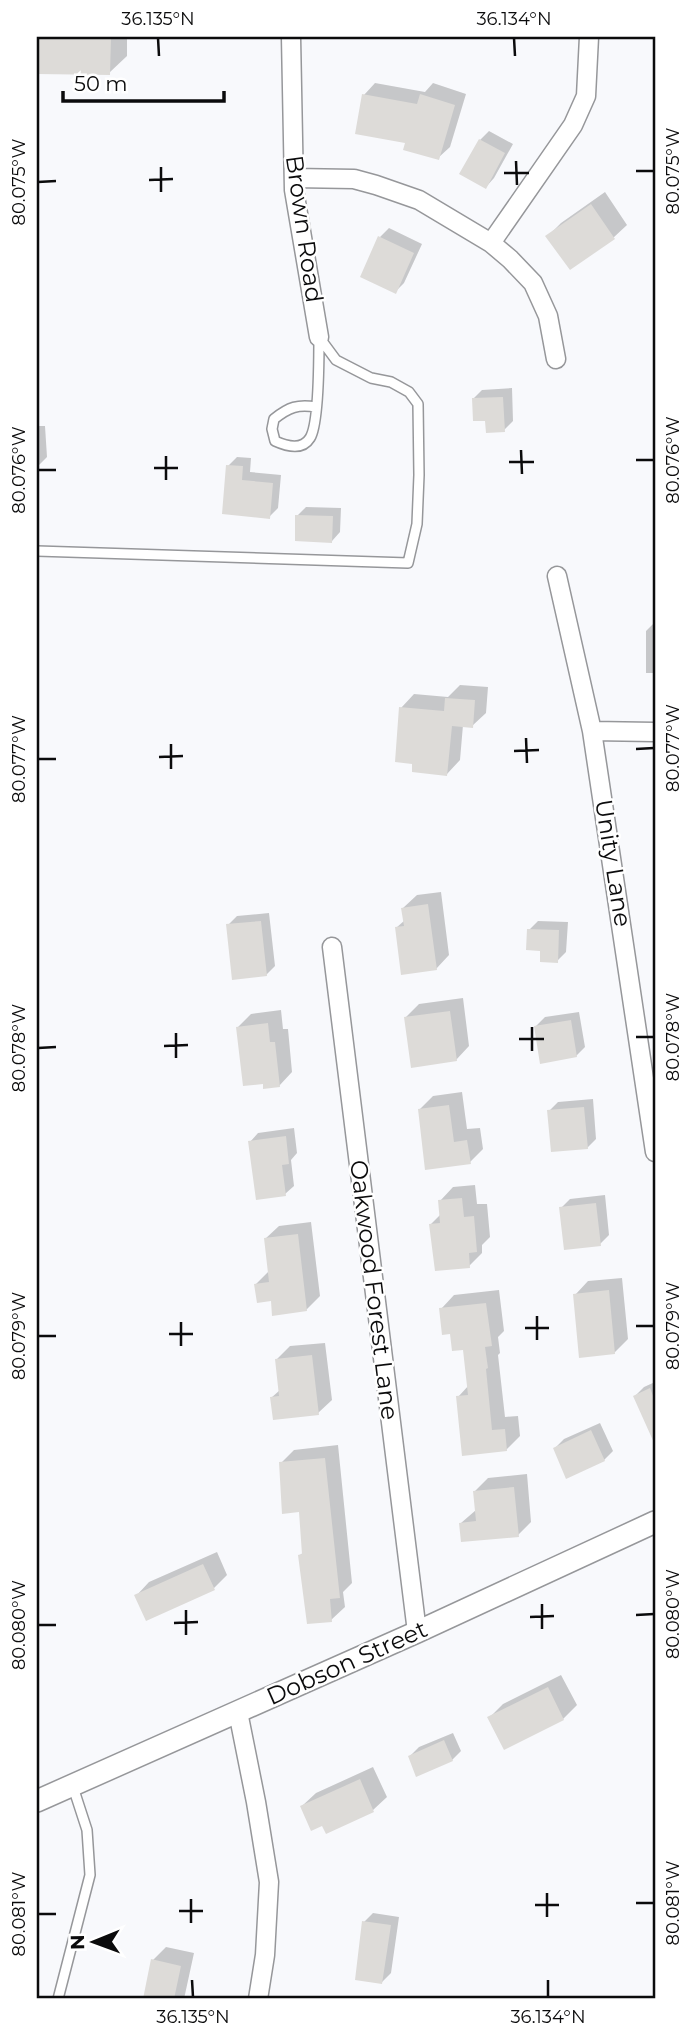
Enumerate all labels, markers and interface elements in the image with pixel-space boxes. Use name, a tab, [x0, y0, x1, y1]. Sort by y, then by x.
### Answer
text: 36.135°N	[121, 8, 195, 30]
text: 36.134°N	[476, 8, 552, 30]
scale bar	[63, 60, 224, 104]
text: 50 m	[74, 71, 128, 96]
text: 80.075°W	[662, 128, 684, 214]
text: 80.075°W	[8, 139, 30, 225]
street label: Brown Road	[280, 153, 329, 304]
text: 80.076°W	[662, 416, 684, 504]
text: 80.076°W	[8, 426, 30, 514]
text: 80.077°W	[662, 704, 684, 792]
text: 80.077°W	[8, 715, 30, 803]
street label: Unity Lane	[589, 797, 638, 929]
text: 80.078°W	[662, 993, 684, 1081]
text: 80.078°W	[8, 1004, 30, 1092]
street label: Oakwood Forest Lane	[344, 1158, 405, 1422]
text: 80.079°W	[662, 1282, 684, 1370]
text: 80.079°W	[8, 1292, 30, 1380]
text: 80.080°W	[662, 1569, 684, 1659]
text: 80.080°W	[8, 1580, 30, 1670]
street label: Dobson Street	[262, 1614, 432, 1711]
text: 80.081°W	[662, 1861, 684, 1945]
text: 80.081°W	[8, 1872, 30, 1956]
north arrow	[60, 1906, 130, 1976]
text: N	[66, 1934, 89, 1950]
text: 36.135°N	[156, 2006, 230, 2028]
text: 36.134°N	[510, 2006, 586, 2028]

